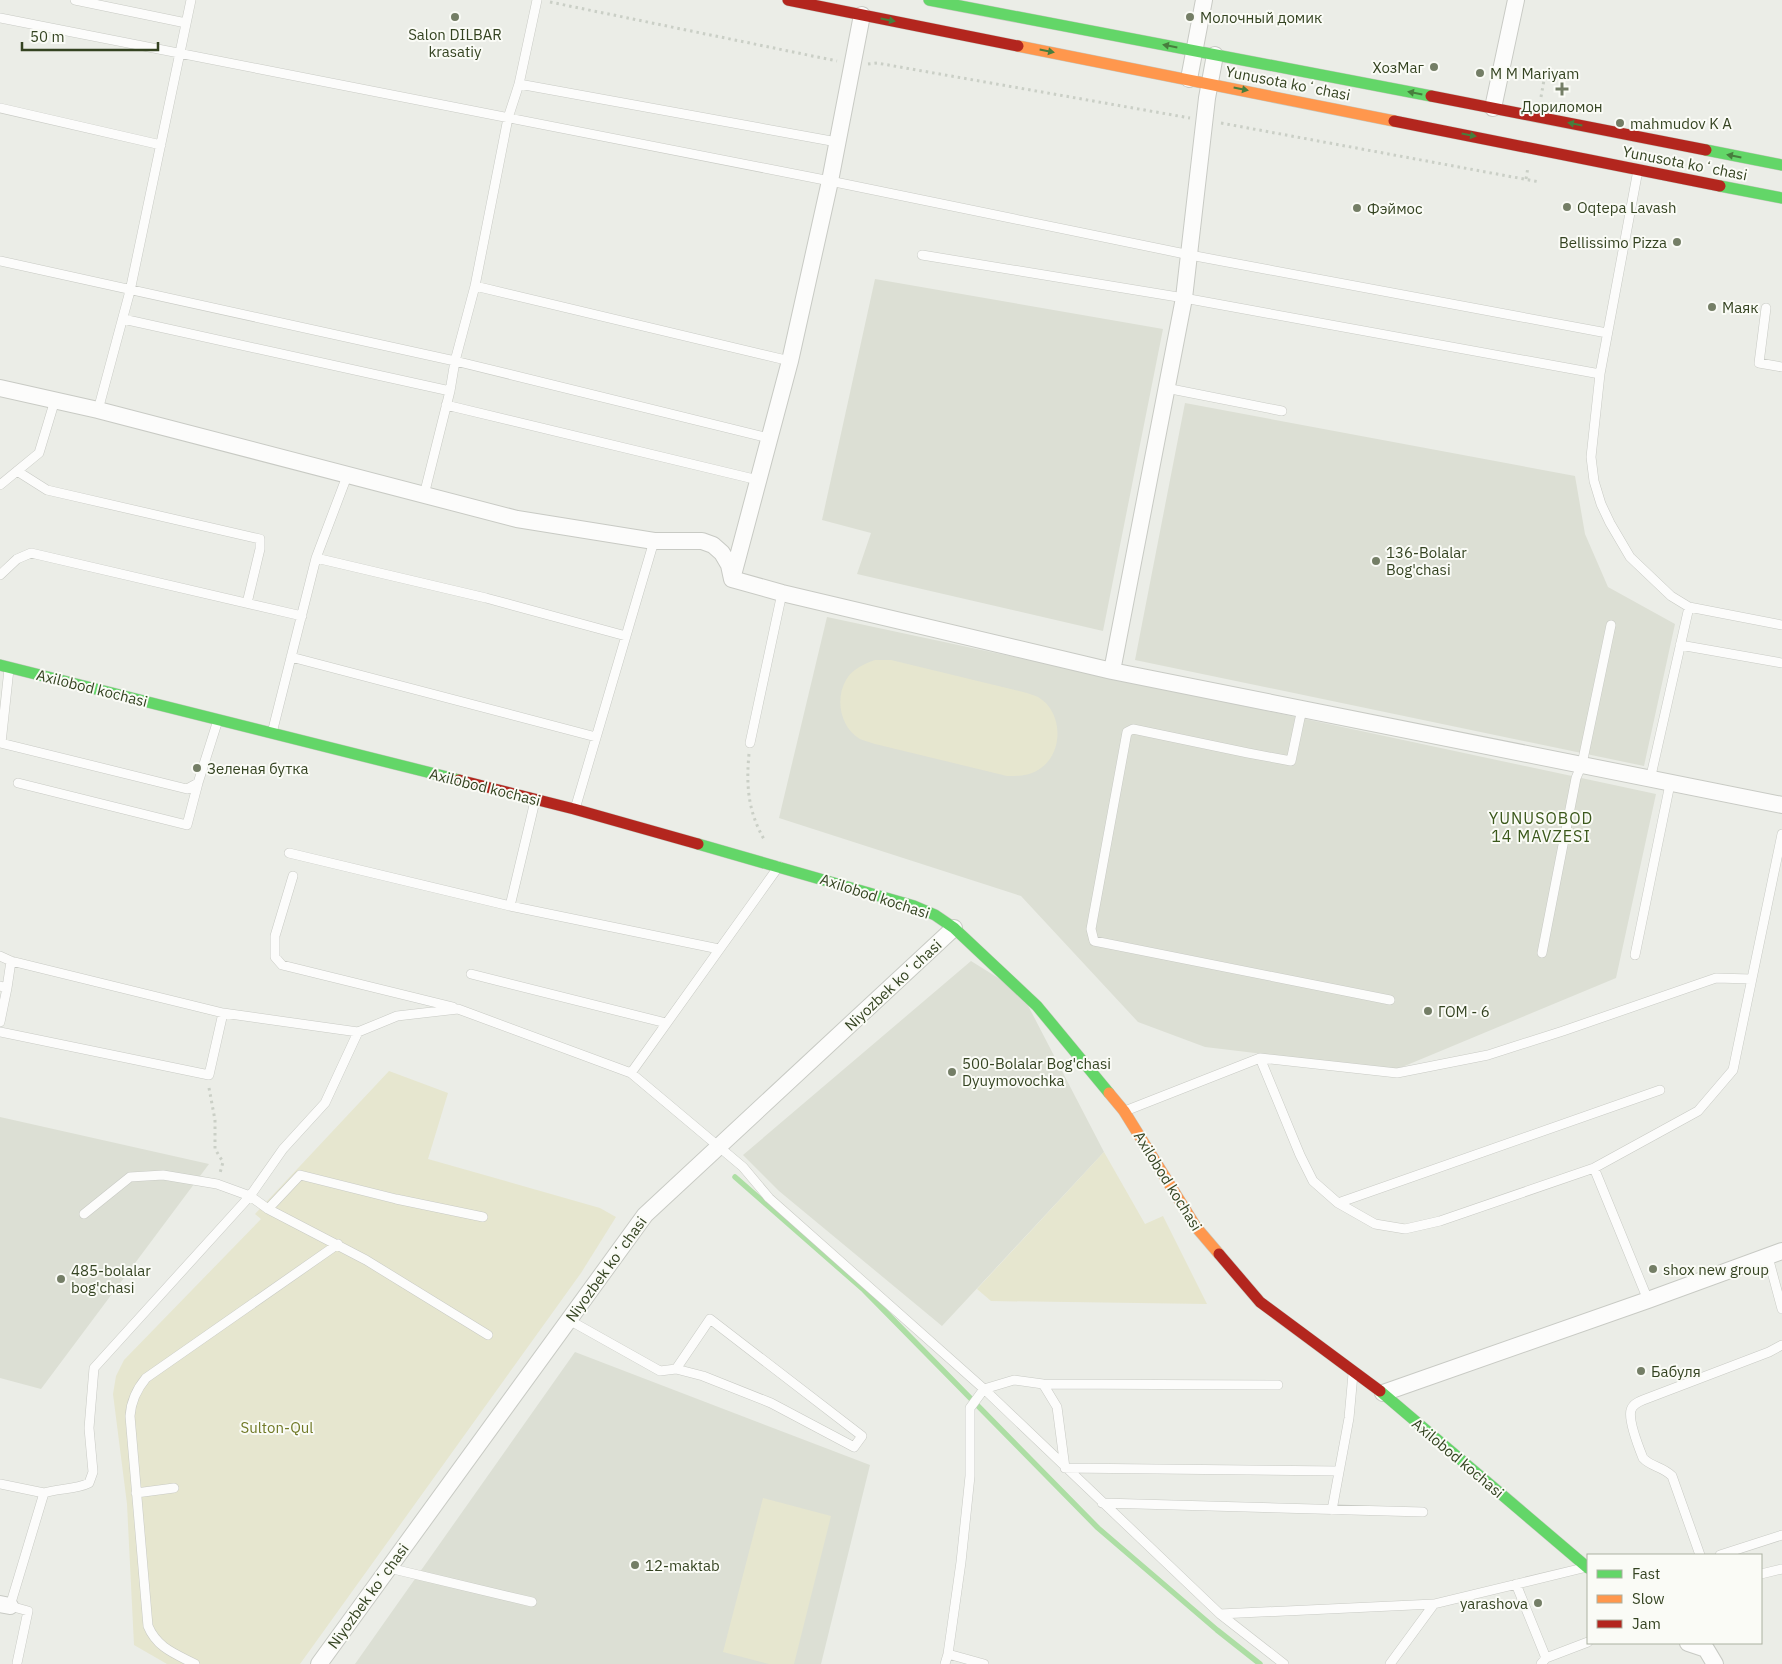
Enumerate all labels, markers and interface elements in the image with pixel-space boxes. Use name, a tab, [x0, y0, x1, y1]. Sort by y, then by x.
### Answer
place label: Молочный домик	[1200, 8, 1322, 27]
marker: Salon DILBAR krasatiy	[449, 11, 461, 23]
marker: Молочный домик	[1184, 11, 1196, 23]
one-way arrow	[880, 16, 896, 24]
scale bar	[22, 20, 159, 52]
place label: Salon DILBAR krasatiy	[408, 25, 502, 61]
text: 50 m	[30, 27, 65, 46]
one-way arrow	[1161, 41, 1177, 49]
one-way arrow	[1040, 47, 1056, 55]
place label: ХозМаг	[1373, 58, 1424, 77]
marker: ХозМаг	[1428, 61, 1440, 73]
street label: Yunusota koʻchasi	[1224, 62, 1352, 104]
place label: M M Mariyam	[1490, 64, 1579, 83]
marker: M M Mariyam	[1474, 67, 1486, 79]
marker: Дориломон	[1556, 83, 1568, 95]
one-way arrow	[1233, 85, 1248, 93]
one-way arrow	[1407, 89, 1423, 97]
place label: Дориломон	[1521, 97, 1603, 116]
place label: mahmudov K A	[1630, 114, 1732, 133]
marker: mahmudov K A	[1614, 117, 1626, 129]
one-way arrow	[1566, 120, 1582, 128]
one-way arrow	[1461, 131, 1477, 139]
street label: Yunusota koʻchasi	[1621, 142, 1749, 184]
one-way arrow	[1726, 151, 1742, 159]
place label: Oqtepa Lavash	[1577, 198, 1676, 217]
place label: Фэймос	[1367, 199, 1423, 218]
marker: Oqtepa Lavash	[1561, 201, 1573, 213]
marker: Фэймос	[1351, 202, 1363, 214]
place label: Bellissimo Pizza	[1559, 233, 1667, 252]
marker: Bellissimo Pizza	[1671, 236, 1683, 248]
place label: Маяк	[1722, 298, 1758, 317]
marker: Маяк	[1706, 301, 1718, 313]
place label: 136-Bolalar Bog'chasi	[1386, 543, 1467, 579]
marker: 136-Bolalar Bog'chasi	[1370, 555, 1382, 567]
street label: Axilobod kochasi	[34, 665, 150, 711]
place label: Зеленая бутка	[207, 759, 308, 778]
marker: Зеленая бутка	[191, 762, 203, 774]
street label: Axilobod kochasi	[427, 764, 543, 810]
district label: YUNUSOBOD 14 MAVZESI	[1489, 808, 1593, 846]
street label: Axilobod kochasi	[818, 869, 932, 923]
street label: Niyozbek koʻchasi	[841, 935, 945, 1035]
place label: ГОМ - 6	[1438, 1002, 1490, 1021]
marker: ГОМ - 6	[1422, 1005, 1434, 1017]
place label: 500-Bolalar Bog'chasi Dyuymovochka	[962, 1054, 1111, 1090]
marker: 500-Bolalar Bog'chasi Dyuymovochka	[946, 1066, 958, 1078]
street label: Axilobod kochasi	[1130, 1128, 1206, 1234]
street label: Niyozbek koʻchasi	[561, 1213, 651, 1325]
place label: shox new group	[1663, 1260, 1769, 1279]
place label: 485-bolalar bog'chasi	[71, 1261, 151, 1297]
marker: shox new group	[1647, 1263, 1659, 1275]
marker: 485-bolalar bog'chasi	[55, 1273, 67, 1285]
place label: Бабуля	[1651, 1362, 1701, 1381]
marker: Бабуля	[1635, 1365, 1647, 1377]
street label: Axilobod kochasi	[1408, 1414, 1508, 1502]
park label: Sulton-Qul	[241, 1418, 313, 1437]
street label: Niyozbek koʻchasi	[323, 1540, 413, 1652]
legend	[1587, 1554, 1762, 1644]
place label: 12-maktab	[645, 1556, 720, 1575]
marker: 12-maktab	[629, 1559, 641, 1571]
text: Fast	[1632, 1564, 1660, 1583]
text: Slow	[1632, 1589, 1665, 1608]
place label: yarashova	[1460, 1594, 1528, 1613]
marker: yarashova	[1532, 1597, 1544, 1609]
text: Jam	[1632, 1614, 1661, 1633]

